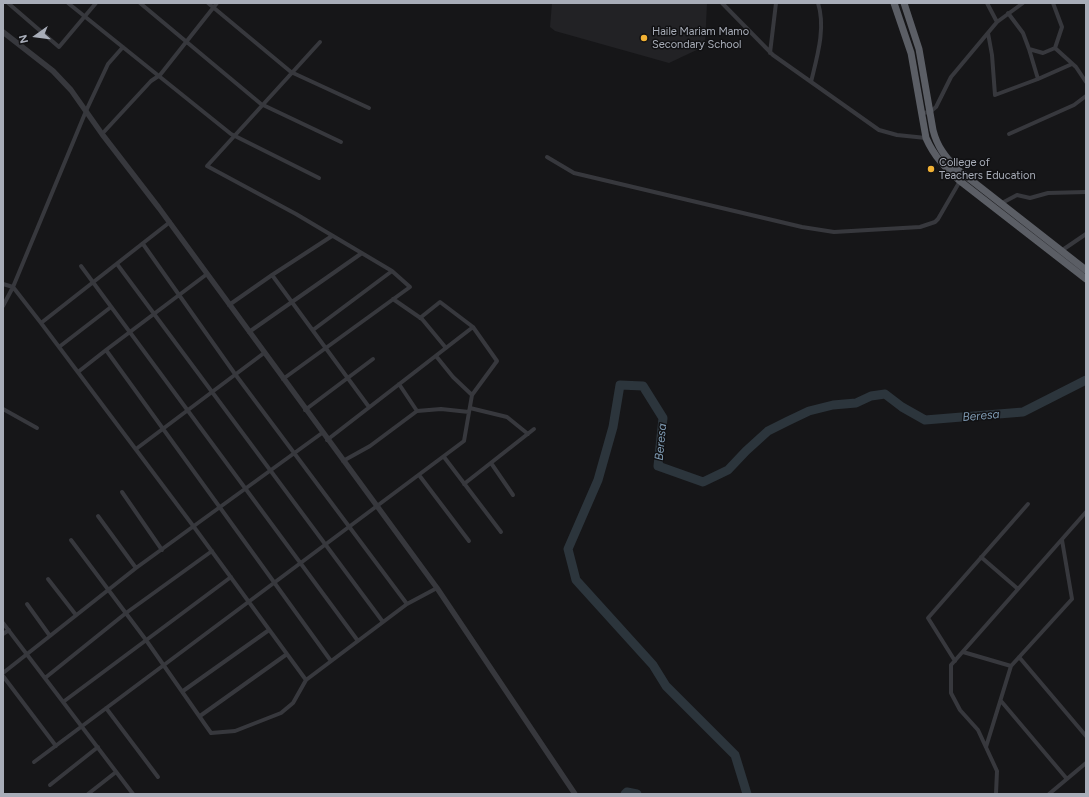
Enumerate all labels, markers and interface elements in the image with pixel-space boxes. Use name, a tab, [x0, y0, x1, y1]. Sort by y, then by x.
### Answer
north arrow	[16, 16, 56, 56]
place label: Haile Mariam Mamo Secondary School	[652, 25, 749, 51]
text: N	[17, 33, 31, 45]
marker: Haile Mariam Mamo Secondary School	[639, 33, 649, 43]
place label: College of Teachers Education	[939, 156, 1036, 182]
marker: College of Teachers Education	[926, 164, 936, 174]
water label: Beresa	[962, 407, 1000, 425]
water label: Beresa	[652, 423, 670, 461]

